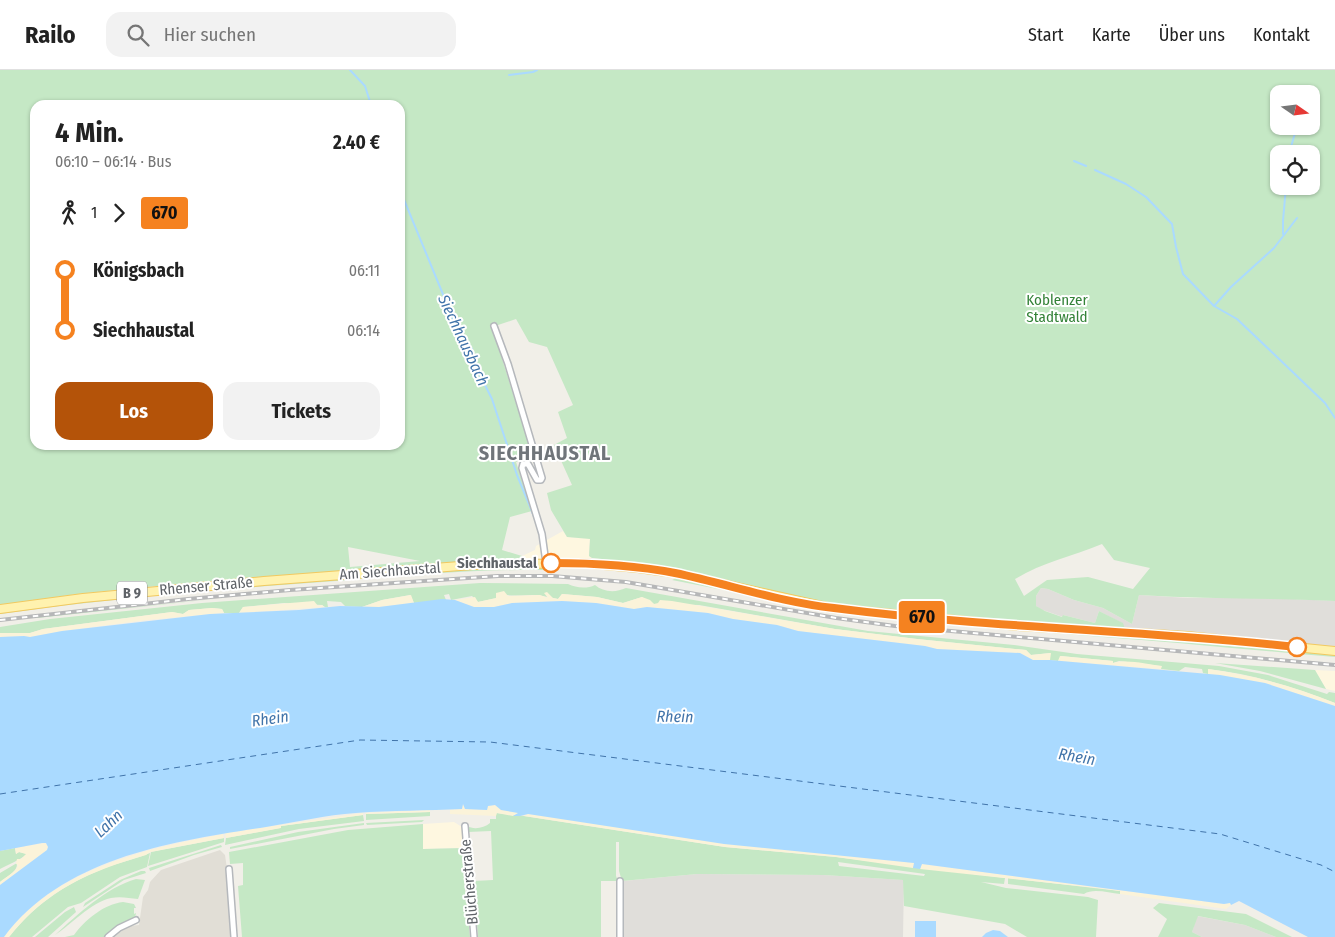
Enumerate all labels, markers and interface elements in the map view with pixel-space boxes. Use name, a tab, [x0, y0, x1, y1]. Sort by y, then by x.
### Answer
search box	[106, 12, 456, 57]
text: Railo	[25, 21, 76, 49]
icon: search	[124, 21, 152, 49]
text: Hier suchen	[164, 23, 256, 46]
text: Start	[1028, 24, 1064, 46]
text: Karte	[1092, 24, 1131, 46]
text: Über uns	[1159, 24, 1225, 46]
text: Kontakt	[1253, 24, 1310, 46]
north arrow	[1270, 85, 1320, 135]
map controls	[1270, 85, 1320, 195]
text: 4 Min.	[55, 116, 124, 149]
text: 2.40 €	[333, 131, 380, 154]
button: locate	[1270, 145, 1320, 195]
text: 06:10 – 06:14 · Bus	[55, 152, 172, 171]
icon: walk	[55, 199, 83, 227]
icon: forward	[105, 199, 133, 227]
text: 670	[151, 202, 178, 224]
text: 1	[91, 203, 97, 222]
text: Königsbach	[93, 259, 184, 282]
text: 06:11	[349, 261, 380, 280]
water label: Siechhausbach	[434, 291, 493, 389]
park label: Koblenzer Stadtwald	[1026, 291, 1088, 326]
text: Siechhaustal	[93, 319, 194, 342]
text: 06:14	[347, 321, 380, 340]
button: Los	[55, 382, 213, 440]
button: Tickets	[223, 382, 380, 440]
district label: SIECHHAUSTAL	[479, 441, 611, 465]
marker: Siechhaustal	[541, 553, 561, 573]
place label: Siechhaustal	[457, 554, 538, 572]
street label: Am Siechhaustal	[339, 558, 441, 584]
street label: Rhenser Straße	[158, 573, 254, 599]
road number: B 9	[117, 582, 147, 604]
line badge: 670	[893, 601, 951, 633]
text: 670	[909, 606, 935, 628]
unlabelled marker	[1287, 637, 1307, 657]
water label: Rhein	[250, 707, 290, 730]
water label: Rhein	[656, 707, 694, 726]
water label: Rhein	[1057, 744, 1097, 769]
water label: Lahn	[90, 806, 126, 841]
street label: Blücherstraße	[456, 839, 482, 925]

